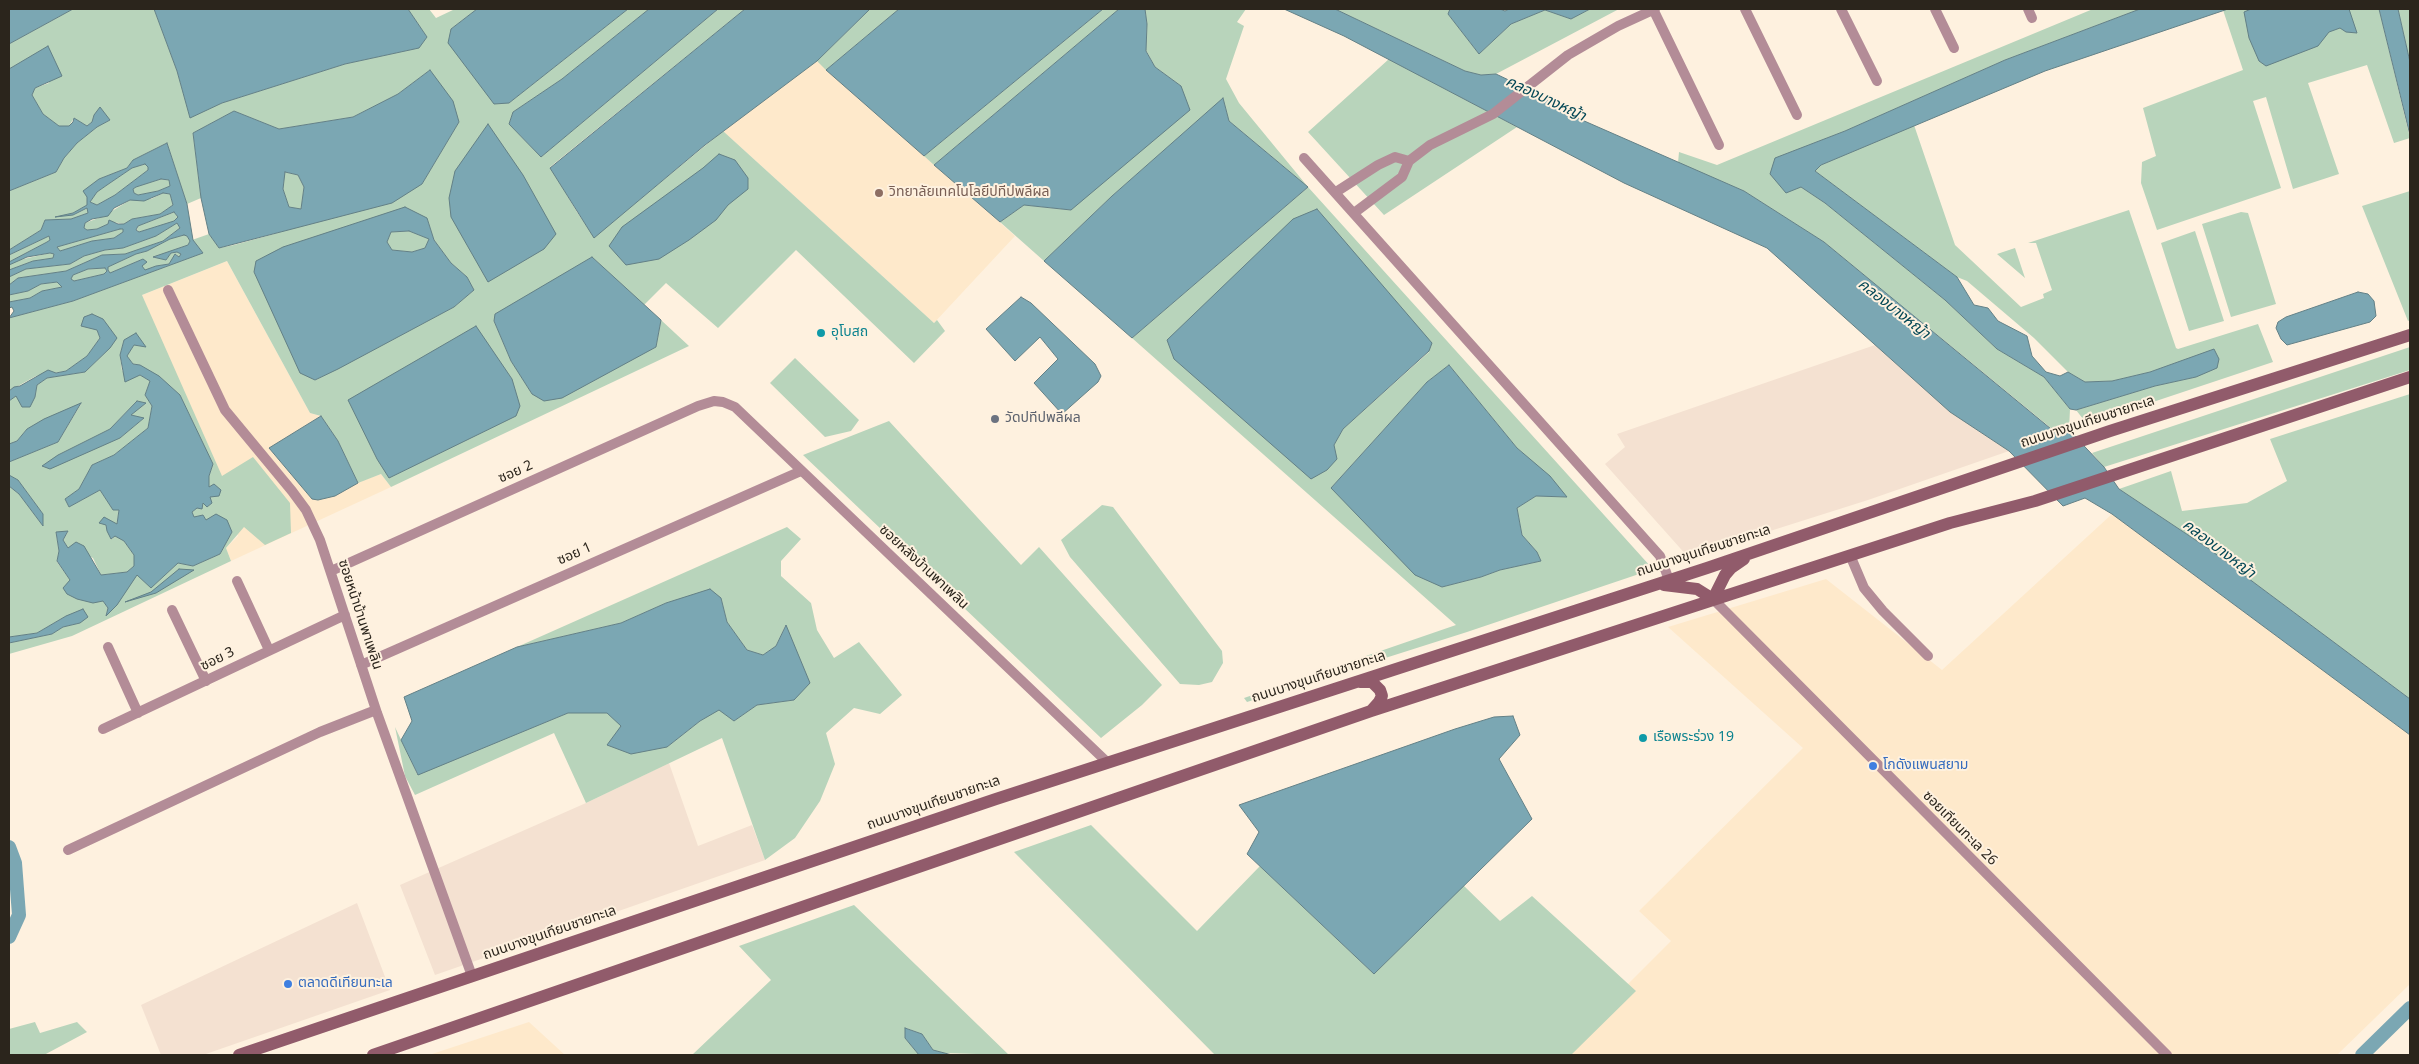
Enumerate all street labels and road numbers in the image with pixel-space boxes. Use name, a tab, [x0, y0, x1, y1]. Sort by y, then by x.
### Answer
street label: ถนนบางขุนเทียนชายทะเล	[2019, 393, 2157, 453]
street label: ซอย 2	[496, 458, 536, 488]
street label: ซอยหลังบ้านพาเพลิน	[875, 522, 971, 614]
street label: ถนนบางขุนเทียนชายทะเล	[1635, 522, 1773, 582]
street label: ซอย 1	[555, 540, 595, 570]
street label: ซอยหน้าบ้านพาเพลิน	[333, 558, 385, 672]
street label: ซอย 3	[198, 645, 238, 675]
street label: ถนนบางขุนเทียนชายทะเล	[1250, 648, 1388, 708]
street label: ถนนบางขุนเทียนชายทะเล	[865, 773, 1003, 835]
street label: ซอยเทียนทะเล 26	[1918, 788, 2000, 870]
street label: ถนนบางขุนเทียนชายทะเล	[481, 903, 619, 965]

